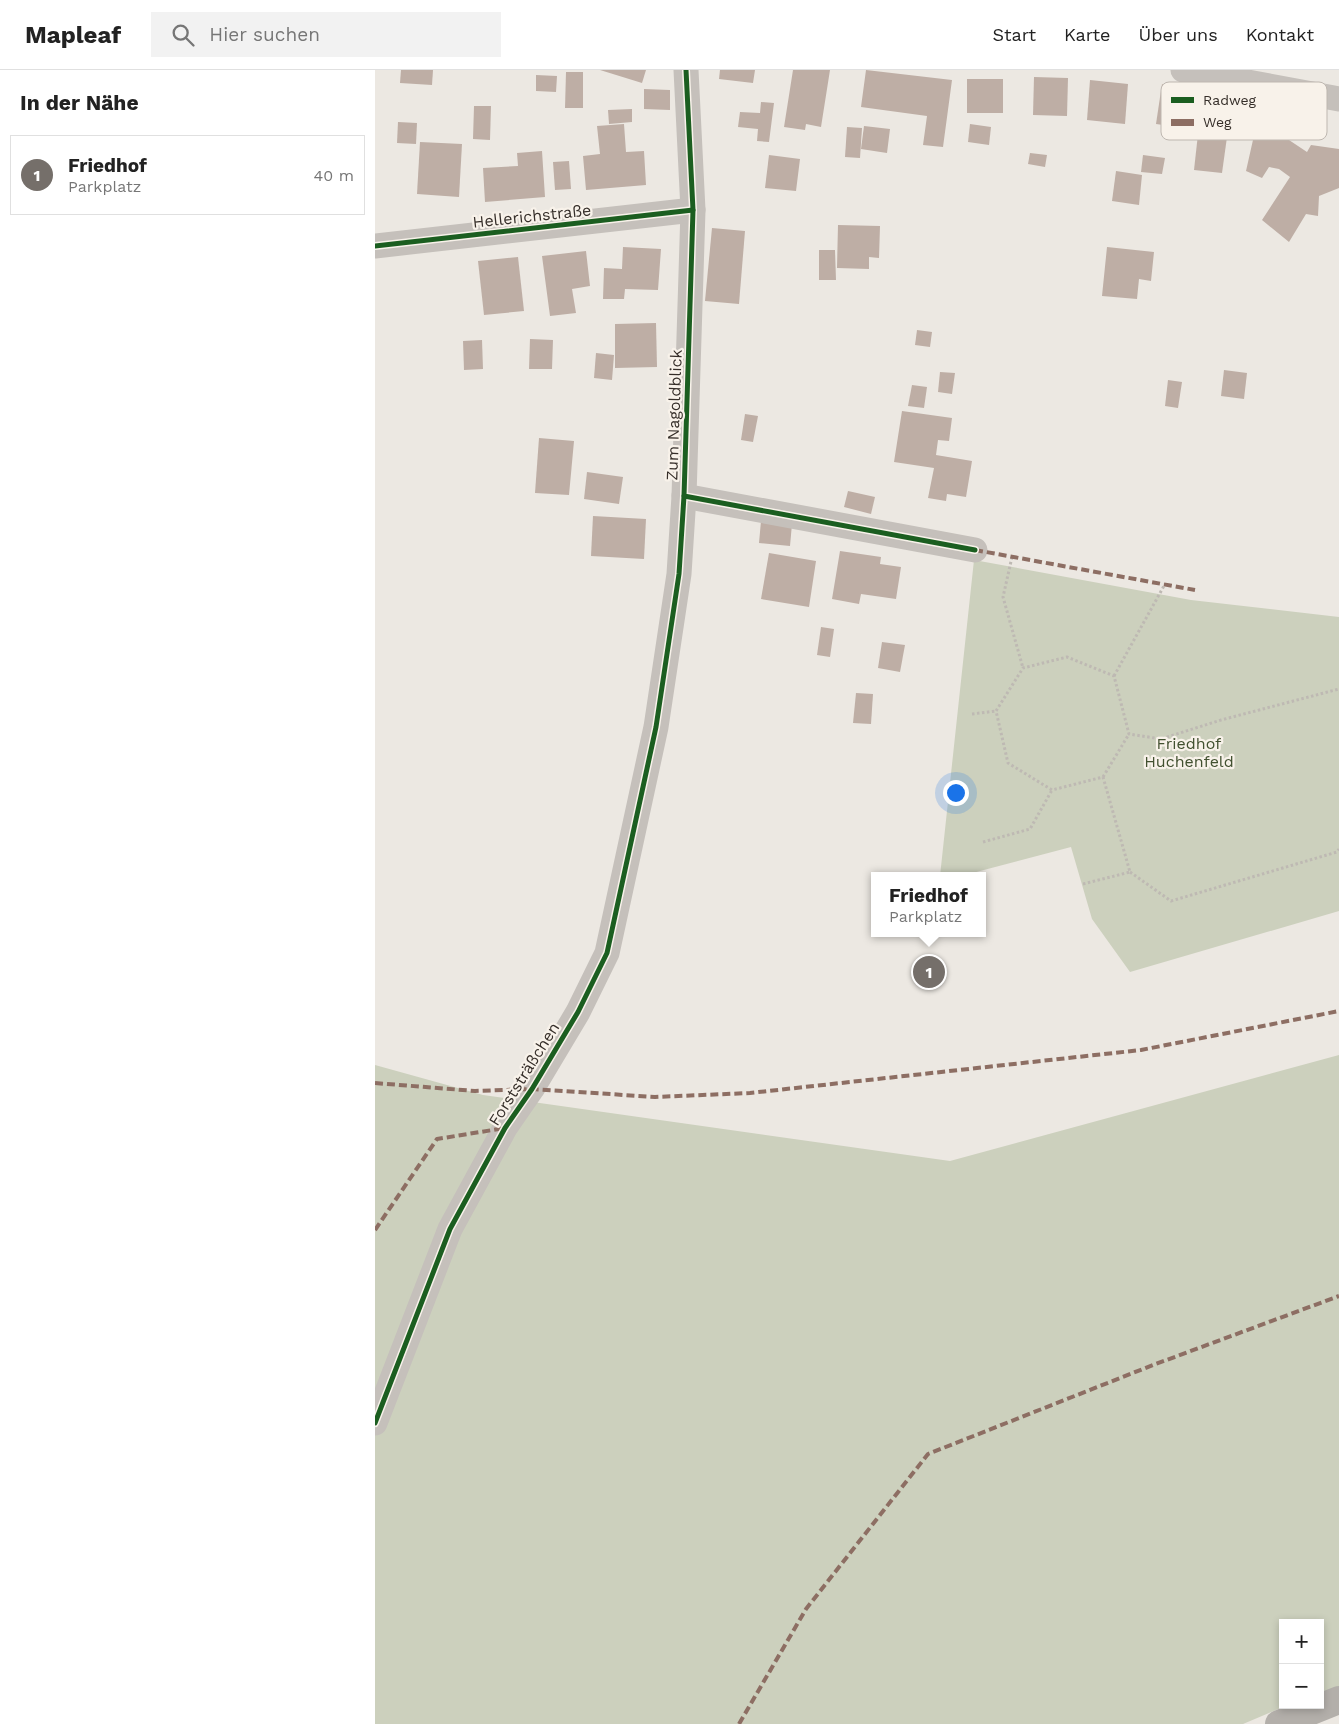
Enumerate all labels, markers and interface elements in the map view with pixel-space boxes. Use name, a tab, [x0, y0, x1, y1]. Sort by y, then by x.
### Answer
search box	[151, 12, 501, 57]
text: Mapleaf	[25, 21, 121, 49]
icon: search	[169, 21, 197, 49]
text: Hier suchen	[209, 23, 320, 46]
text: Start	[992, 24, 1036, 45]
text: Karte	[1064, 24, 1111, 45]
text: Über uns	[1139, 24, 1218, 45]
text: Kontakt	[1246, 24, 1314, 45]
legend	[1161, 82, 1327, 140]
text: In der Nähe	[20, 90, 139, 115]
text: Radweg	[1203, 92, 1257, 108]
text: Weg	[1203, 114, 1232, 130]
text: Friedhof	[68, 154, 147, 177]
text: 1	[34, 166, 40, 185]
text: 40 m	[314, 166, 354, 185]
text: Parkplatz	[68, 177, 141, 196]
street label: Hellerichstraße	[472, 200, 592, 232]
street label: Zum Nagoldblick	[662, 349, 686, 481]
park label: Friedhof Huchenfeld	[1144, 734, 1234, 771]
your location	[943, 780, 969, 806]
popup	[871, 872, 986, 937]
text: Friedhof	[889, 884, 968, 907]
text: Parkplatz	[889, 907, 962, 926]
pin: 1	[913, 953, 945, 991]
street label: Forststräßchen	[485, 1019, 563, 1129]
map controls	[1279, 1619, 1324, 1709]
button: +	[1279, 1619, 1324, 1664]
button: −	[1279, 1664, 1324, 1709]

